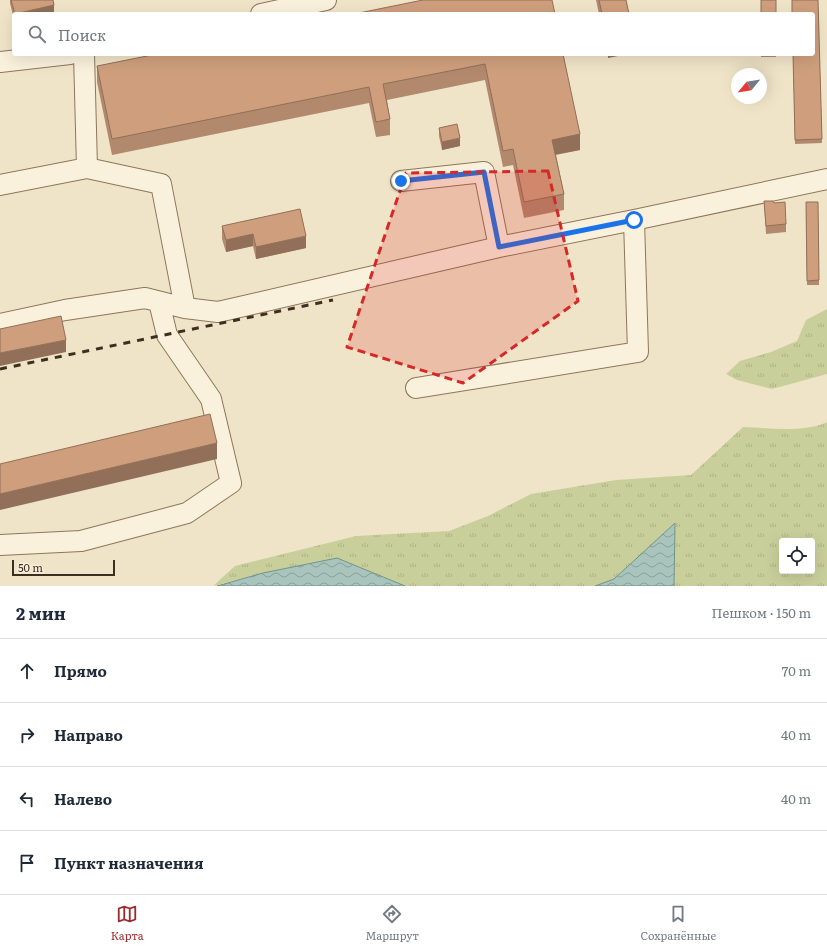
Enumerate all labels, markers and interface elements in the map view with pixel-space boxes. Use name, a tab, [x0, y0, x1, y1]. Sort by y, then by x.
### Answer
search box	[12, 12, 815, 56]
icon: search	[26, 23, 48, 45]
text: Поиск	[58, 23, 106, 46]
north arrow	[731, 68, 767, 104]
route end	[392, 172, 410, 190]
route start	[625, 211, 643, 229]
map controls	[779, 538, 815, 574]
button: locate	[779, 538, 815, 574]
scale bar	[12, 558, 115, 577]
text: 50 m	[18, 559, 43, 575]
text: 2 мин	[16, 600, 66, 625]
text: Пешком · 150 m	[711, 603, 811, 622]
text: Прямо	[54, 659, 107, 682]
icon: ahead	[16, 660, 38, 682]
text: 70 m	[782, 661, 811, 680]
text: Направо	[54, 723, 123, 746]
icon: right	[16, 724, 38, 746]
text: 40 m	[781, 725, 811, 744]
text: Налево	[54, 787, 112, 810]
icon: left	[16, 788, 38, 810]
text: 40 m	[781, 789, 811, 808]
text: Пункт назначения	[54, 851, 204, 874]
icon: arrive	[16, 852, 38, 874]
tab: Карта	[111, 903, 144, 943]
tab: Маршрут	[365, 903, 419, 943]
tab: Сохранённые	[640, 903, 716, 943]

